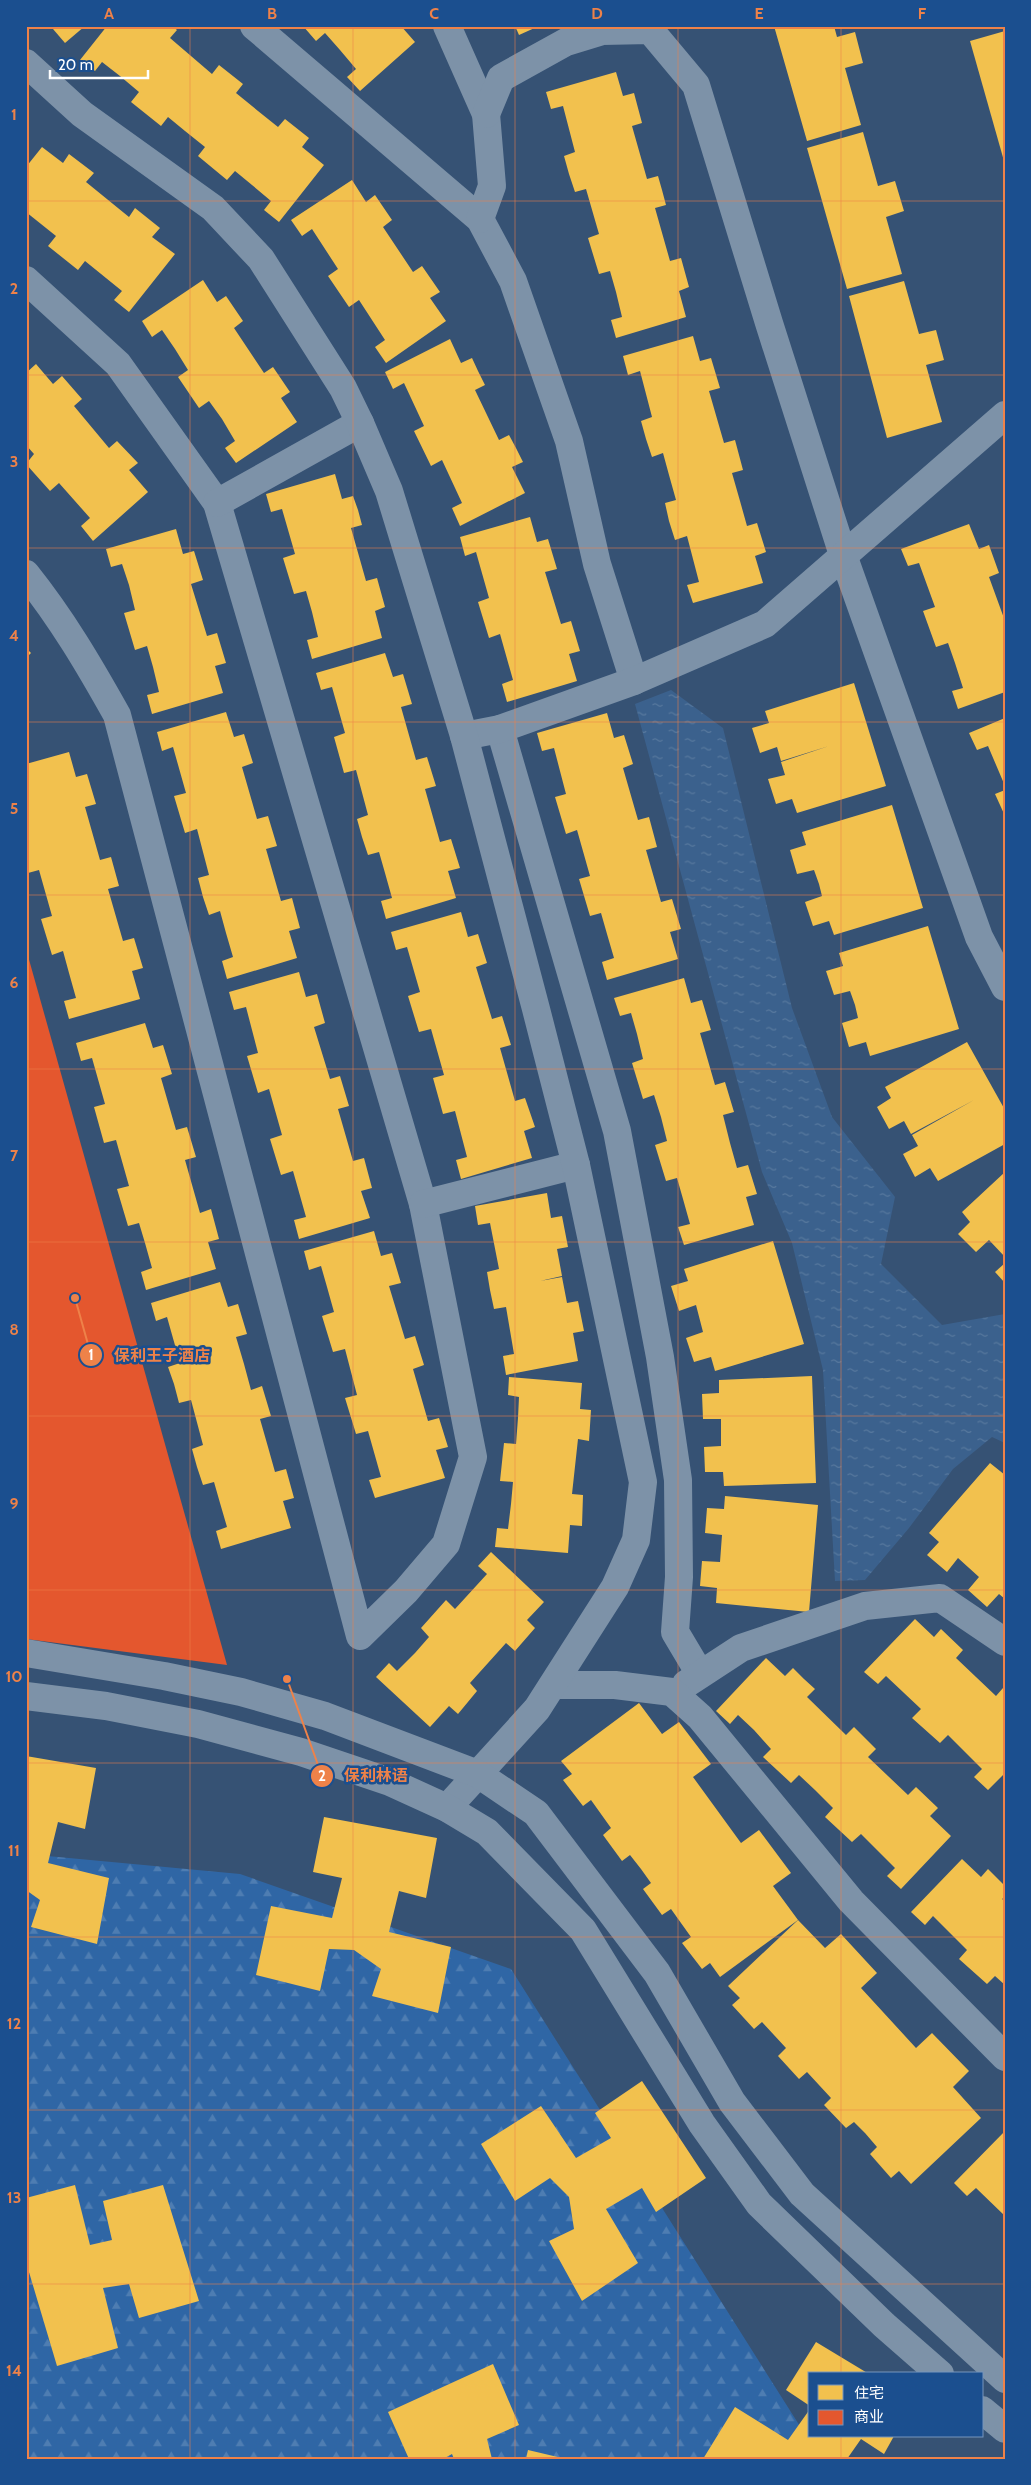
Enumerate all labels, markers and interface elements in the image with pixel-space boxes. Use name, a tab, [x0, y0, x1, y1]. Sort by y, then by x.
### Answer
text: A	[104, 4, 114, 23]
text: B	[267, 4, 277, 23]
text: C	[429, 4, 439, 23]
text: D	[591, 4, 603, 23]
text: E	[754, 4, 764, 23]
text: F	[918, 4, 927, 23]
scale bar	[50, 48, 148, 80]
text: 20 m	[58, 56, 93, 74]
text: 1	[11, 105, 17, 124]
text: 2	[10, 279, 18, 298]
text: 3	[10, 452, 18, 471]
text: 4	[9, 626, 19, 645]
text: 5	[10, 799, 18, 818]
text: 6	[10, 973, 19, 992]
text: 7	[10, 1146, 19, 1165]
text: 8	[9, 1320, 19, 1339]
callout: 保利王子酒店	[79, 1339, 220, 1370]
text: 1	[88, 1346, 94, 1364]
text: 保利王子酒店	[114, 1346, 210, 1365]
text: 9	[10, 1494, 19, 1513]
text: 10	[5, 1667, 23, 1686]
callout: 保利林语	[309, 1760, 418, 1791]
text: 保利林语	[344, 1766, 408, 1785]
text: 2	[318, 1767, 326, 1785]
text: 11	[8, 1841, 20, 1860]
text: 12	[7, 2014, 21, 2033]
text: 13	[7, 2188, 21, 2207]
text: 14	[6, 2361, 22, 2380]
legend	[808, 2372, 984, 2438]
text: 住宅	[854, 2384, 884, 2402]
text: 商业	[854, 2408, 884, 2426]

